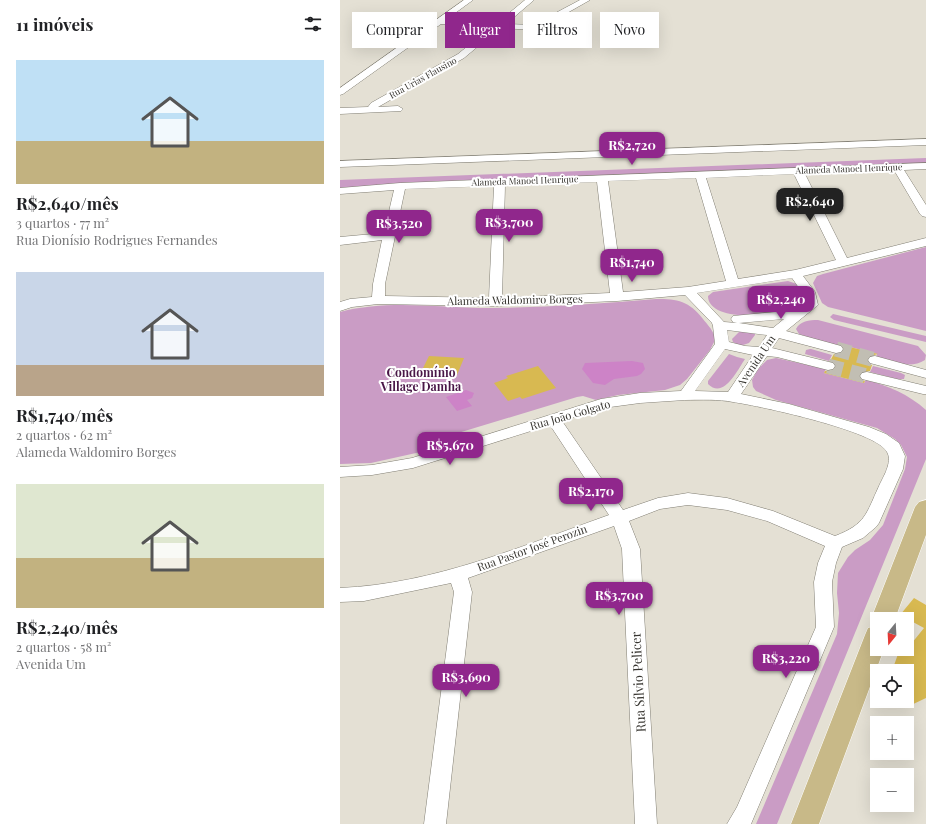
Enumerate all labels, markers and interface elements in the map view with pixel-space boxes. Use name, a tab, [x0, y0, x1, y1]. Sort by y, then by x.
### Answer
chip: Comprar	[352, 12, 437, 48]
chip: Alugar	[445, 12, 515, 48]
chip: Filtros	[523, 12, 592, 48]
chip: Novo	[600, 12, 659, 48]
text: 11 imóveis	[16, 13, 93, 35]
icon: filters	[302, 13, 324, 35]
street label: Rua Urias Flausino	[387, 54, 458, 101]
icon: home	[134, 86, 206, 158]
pin: R$2,720	[595, 132, 669, 166]
text: R$2,720	[608, 136, 656, 153]
street label: Alameda Manoel Henrique	[794, 160, 903, 176]
street label: Alameda Manoel Henrique	[470, 172, 579, 188]
pin: R$2,640	[773, 188, 847, 222]
text: R$2,640/mês	[16, 192, 119, 214]
text: R$2,640	[785, 192, 835, 209]
pin: R$3,700	[472, 209, 546, 243]
pin: R$3,520	[362, 210, 436, 244]
text: R$3,700	[485, 213, 533, 230]
text: 3 quartos · 77 m²	[16, 214, 109, 231]
text: R$3,520	[375, 214, 423, 231]
text: Rua Dionísio Rodrigues Fernandes	[16, 231, 218, 248]
pin: R$1,740	[595, 249, 669, 283]
text: R$1,740	[609, 253, 655, 270]
pin: R$2,240	[744, 286, 818, 320]
text: R$2,240	[757, 290, 805, 307]
street label: Alameda Waldomiro Borges	[446, 291, 583, 308]
icon: home	[134, 298, 206, 370]
street label: Avenida Um	[732, 332, 778, 390]
district label: Condomínio Village Damha	[380, 364, 462, 394]
street label: Rua João Golgato	[528, 396, 612, 433]
text: R$1,740/mês	[16, 404, 113, 426]
text: 2 quartos · 62 m²	[16, 426, 112, 443]
pin: R$5,670	[413, 432, 487, 466]
text: R$5,670	[426, 436, 474, 453]
text: Alameda Waldomiro Borges	[16, 443, 176, 460]
pin: R$2,170	[554, 478, 628, 512]
text: R$2,170	[568, 482, 614, 499]
icon: home	[134, 510, 206, 582]
street label: Rua Pastor José Perozin	[475, 521, 589, 574]
pin: R$3,700	[582, 582, 656, 616]
text: R$3,700	[595, 586, 643, 603]
north arrow	[870, 612, 914, 656]
map controls	[870, 612, 914, 812]
text: R$2,240/mês	[16, 616, 118, 638]
street label: Rua Sílvio Pelicer	[626, 631, 649, 733]
text: 2 quartos · 58 m²	[16, 638, 111, 655]
pin: R$3,220	[749, 645, 823, 679]
text: R$3,220	[762, 649, 810, 666]
text: Avenida Um	[16, 655, 86, 672]
pin: R$3,690	[429, 664, 503, 698]
button: locate	[870, 664, 914, 708]
text: R$3,690	[441, 668, 491, 685]
button: +	[870, 716, 914, 760]
button: −	[870, 768, 914, 812]

